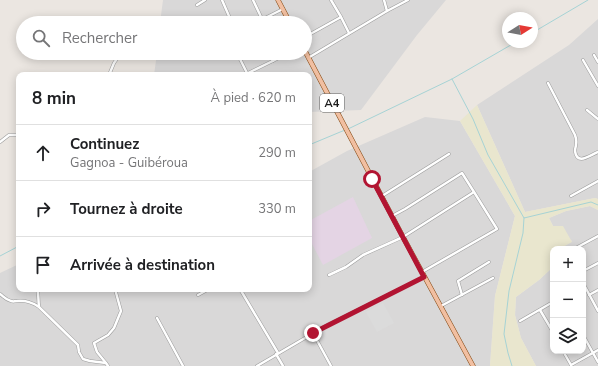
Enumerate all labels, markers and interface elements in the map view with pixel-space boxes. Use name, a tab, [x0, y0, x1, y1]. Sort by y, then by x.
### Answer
north arrow	[502, 12, 538, 48]
search box	[16, 16, 312, 60]
icon: search	[30, 27, 52, 49]
text: Rechercher	[62, 28, 137, 48]
text: 8 min	[32, 87, 76, 110]
text: À pied · 620 m	[211, 89, 296, 107]
road number: A4	[320, 94, 344, 112]
text: Continuez	[70, 134, 139, 154]
icon: ahead	[32, 142, 54, 164]
text: 290 m	[258, 144, 296, 162]
text: Gagnoa - Guibéroua	[70, 154, 188, 172]
route start	[363, 170, 381, 188]
icon: right	[32, 198, 54, 220]
text: Tournez à droite	[70, 199, 183, 219]
text: 330 m	[258, 200, 296, 218]
map controls	[550, 246, 586, 354]
button: +	[550, 246, 586, 282]
icon: arrive	[32, 254, 54, 276]
text: Arrivée à destination	[70, 255, 215, 275]
button: −	[550, 282, 586, 318]
button: layers	[550, 318, 586, 354]
route end	[304, 324, 322, 342]

